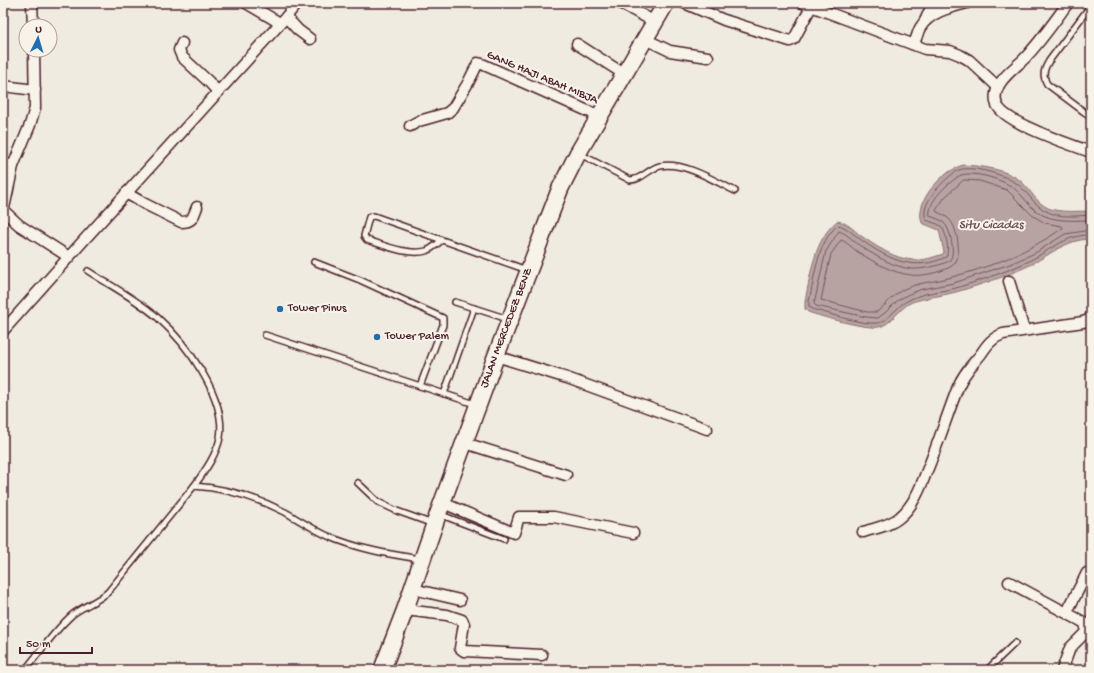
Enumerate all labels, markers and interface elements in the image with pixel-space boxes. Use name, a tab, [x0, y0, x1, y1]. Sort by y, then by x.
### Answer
north arrow	[18, 18, 58, 58]
text: U	[35, 24, 43, 36]
street label: GANG HAJI ABAH MIBJA	[484, 48, 601, 108]
water label: Situ Cicadas	[959, 218, 1024, 233]
street label: JALAN MERCEDEZ BENZ	[478, 266, 536, 390]
place label: Tower Pinus	[287, 302, 347, 316]
marker: Tower Pinus	[275, 304, 285, 314]
place label: Tower Palem	[384, 330, 450, 344]
marker: Tower Palem	[372, 332, 382, 342]
scale bar	[20, 629, 92, 655]
text: 50 m	[26, 638, 51, 652]

